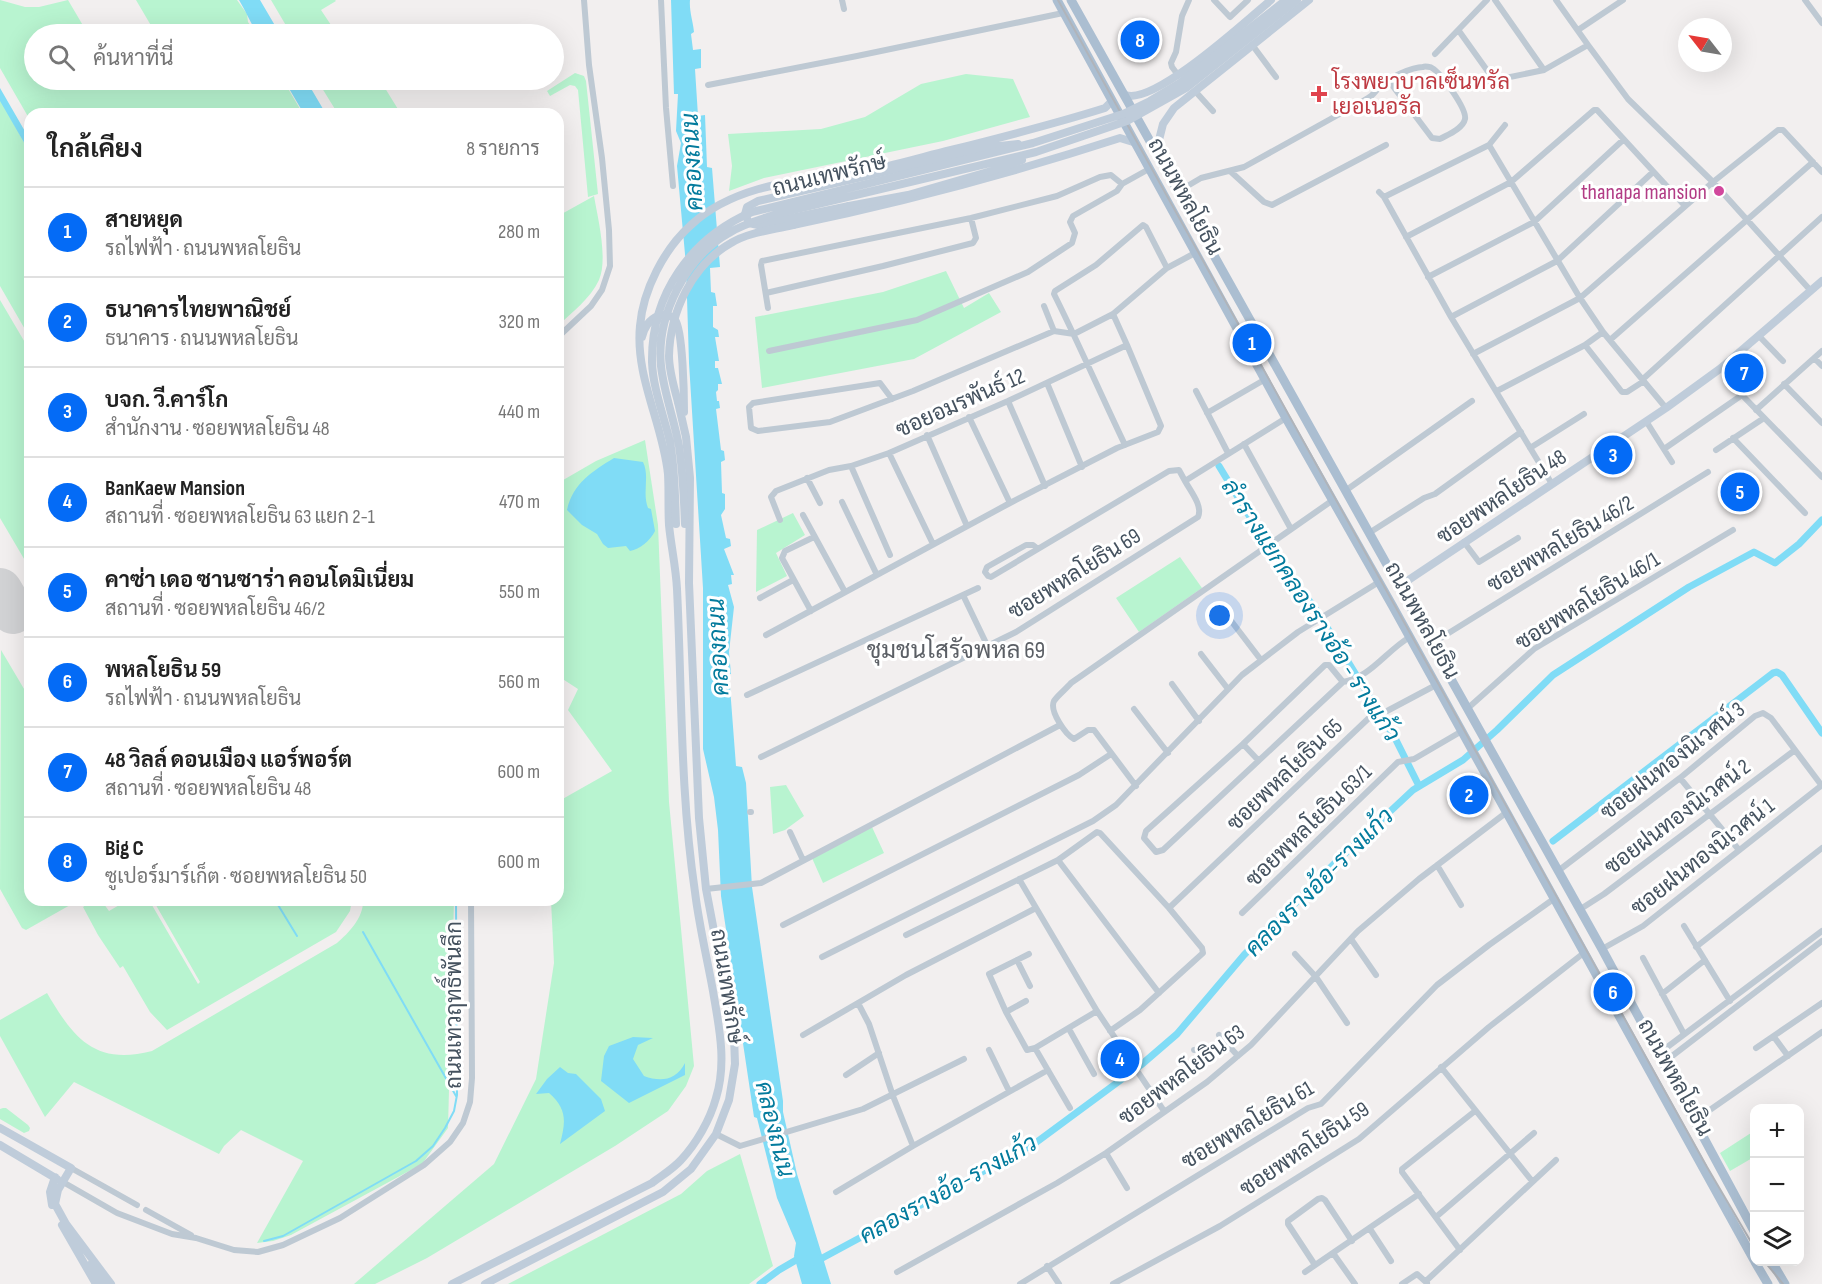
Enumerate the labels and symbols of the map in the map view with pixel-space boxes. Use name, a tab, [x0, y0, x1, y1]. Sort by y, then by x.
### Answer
pin: 8	[1120, 18, 1160, 63]
north arrow	[1678, 18, 1732, 72]
place label: โรงพยาบาลเซ็นทรัล เยอเนอรัล	[1331, 66, 1510, 121]
marker: โรงพยาบาลเซ็นทรัล เยอเนอรัล	[1310, 85, 1328, 103]
water label: คลองถนน	[675, 112, 710, 212]
street label: ถนนพหลโยธิน	[1141, 132, 1230, 260]
street label: ถนนเทพรักษ์	[769, 146, 890, 203]
place label: thanapa mansion	[1581, 179, 1707, 206]
marker: thanapa mansion	[1712, 184, 1726, 198]
pin: 1	[1232, 320, 1272, 366]
pin: 7	[1724, 350, 1764, 395]
street label: ซอยอมรพันธ์ 12	[891, 361, 1029, 444]
pin: 3	[1594, 432, 1632, 478]
street label: ซอยพหลโยธิน 48	[1431, 442, 1572, 551]
pin: 5	[1720, 470, 1760, 514]
water label: ลำรางแยกคลองรางอ้อ - รางแก้ว	[1215, 474, 1406, 747]
street label: ซอยพหลโยธิน 46/2	[1482, 488, 1639, 599]
street label: ซอยพหลโยธิน 69	[1002, 521, 1146, 626]
street label: ซอยพหลโยธิน 46/1	[1510, 544, 1665, 656]
street label: ถนนพหลโยธิน	[1378, 556, 1467, 684]
water label: คลองถนน	[701, 597, 736, 697]
your location	[1205, 601, 1234, 630]
district label: ชุมชนโสรัจพหล 69	[867, 634, 1045, 666]
street label: ซอยฝนทองนิเวศน์ 3	[1594, 695, 1751, 826]
street label: ซอยพหลโยธิน 65	[1220, 712, 1349, 837]
street label: ซอยฝนทองนิเวศน์ 2	[1598, 752, 1756, 881]
street label: ซอยพหลโยธิน 63/1	[1239, 757, 1378, 893]
pin: 2	[1450, 772, 1488, 818]
street label: ซอยฝนทองนิเวศน์ 1	[1625, 791, 1780, 922]
water label: คลองรางอ้อ-รางแก้ว	[1239, 802, 1400, 963]
street label: ถนนเทวฤทธิ์พันลึก	[434, 921, 468, 1089]
street label: ถนนเทพรักษ์	[704, 926, 751, 1047]
pin: 6	[1594, 970, 1632, 1014]
street label: ถนนพหลโยธิน	[1631, 1013, 1720, 1141]
street label: ซอยพหลโยธิน 63	[1112, 1017, 1250, 1131]
pin: 4	[1100, 1036, 1140, 1082]
street label: ซอยพหลโยธิน 61	[1176, 1073, 1319, 1175]
water label: คลองถนน	[749, 1078, 800, 1180]
street label: ซอยพหลโยธิน 59	[1234, 1094, 1375, 1203]
water label: คลองรางอ้อ-รางแก้ว	[854, 1129, 1042, 1250]

